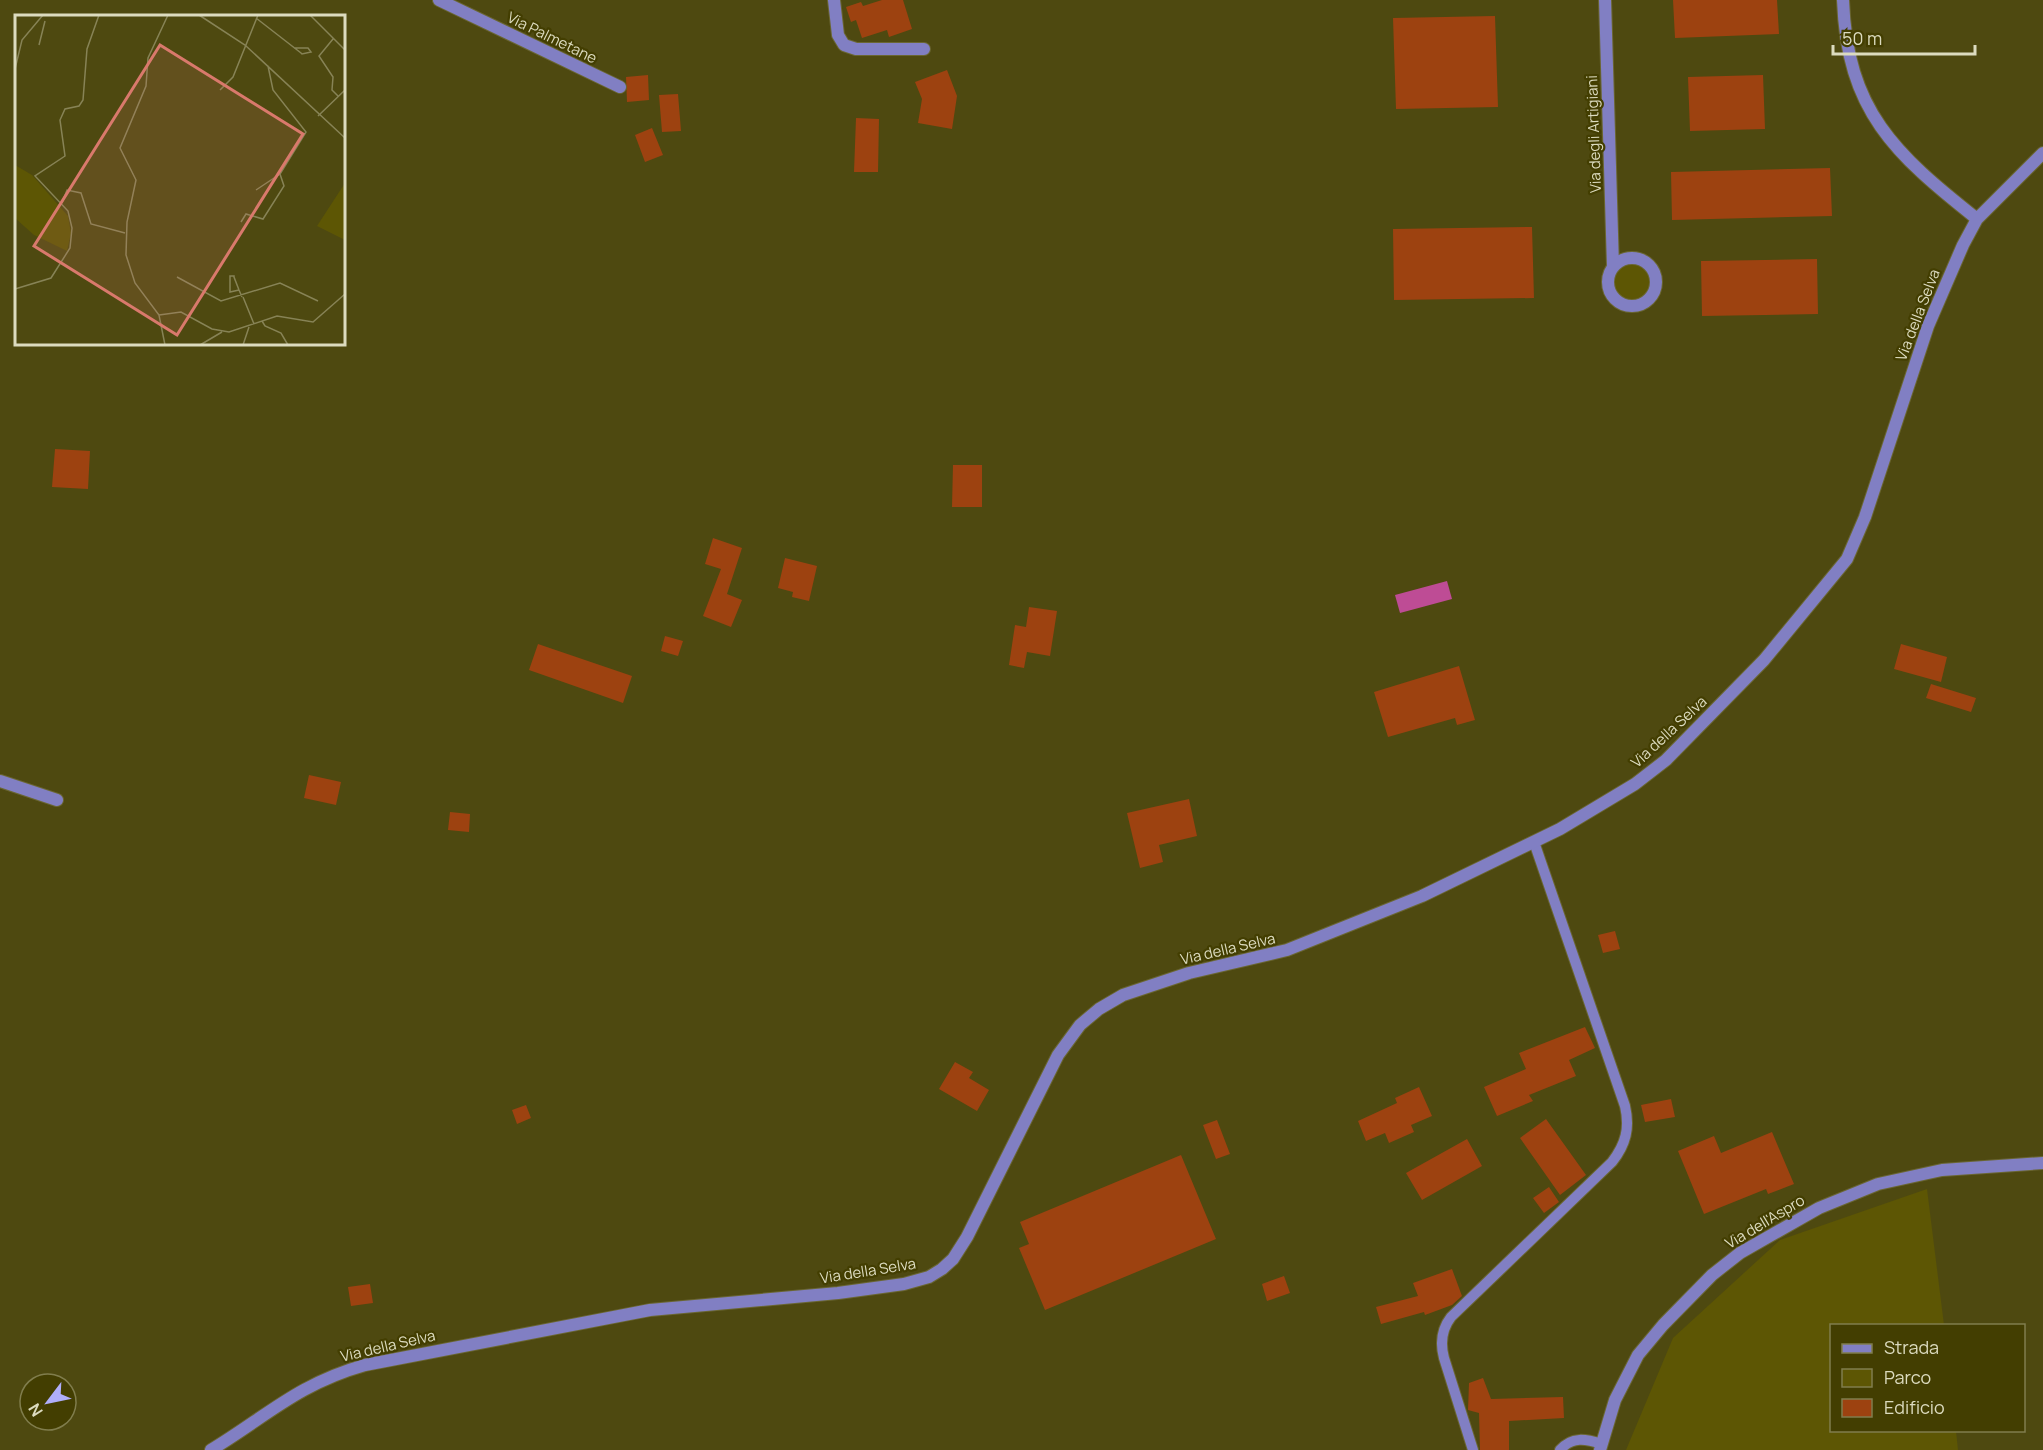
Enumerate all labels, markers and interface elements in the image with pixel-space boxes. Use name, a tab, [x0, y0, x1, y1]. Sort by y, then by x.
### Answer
street label: Via Palmetane	[504, 7, 601, 68]
inset map	[15, 15, 345, 345]
scale bar	[1833, 18, 1976, 56]
text: 50 m	[1842, 26, 1882, 50]
street label: Via degli Artigiani	[1581, 75, 1606, 193]
street label: Via della Selva	[1890, 266, 1945, 364]
street label: Via della Selva	[1626, 691, 1711, 772]
street label: Via della Selva	[1178, 927, 1277, 970]
street label: Via dell'Aspro	[1721, 1189, 1809, 1254]
street label: Via della Selva	[819, 1253, 917, 1288]
street label: Via della Selva	[338, 1324, 437, 1367]
legend	[1830, 1324, 2025, 1432]
text: Strada	[1884, 1335, 1939, 1359]
text: Parco	[1884, 1365, 1931, 1389]
north arrow	[18, 1372, 78, 1432]
text: Edificio	[1884, 1395, 1945, 1419]
text: N	[23, 1399, 48, 1421]

